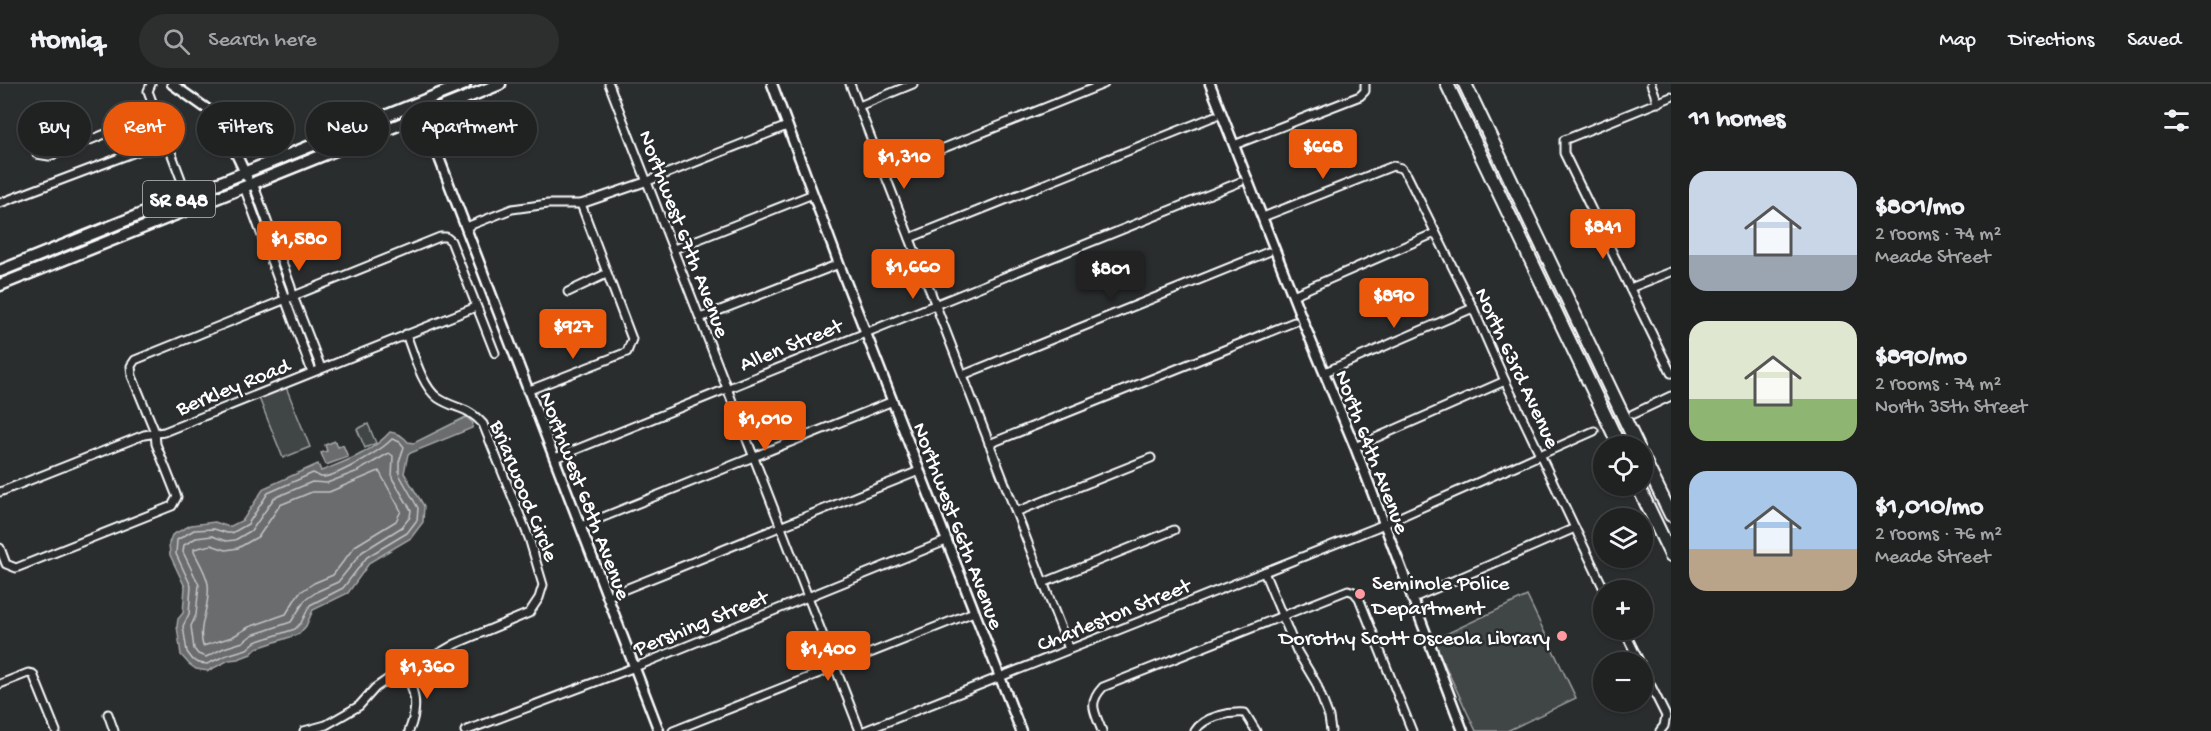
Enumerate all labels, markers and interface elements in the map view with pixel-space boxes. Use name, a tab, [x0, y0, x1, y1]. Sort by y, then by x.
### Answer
search box	[139, 14, 559, 68]
text: Homiq	[30, 25, 103, 58]
icon: search	[160, 25, 193, 58]
text: Search here	[208, 28, 317, 54]
text: Map	[1939, 29, 1976, 54]
text: Directions	[2009, 29, 2094, 54]
text: Saved	[2127, 29, 2181, 54]
chip: Buy	[18, 102, 91, 156]
chip: Rent	[103, 102, 185, 156]
chip: Filters	[197, 102, 294, 156]
chip: New	[306, 102, 389, 156]
chip: Apartment	[401, 102, 537, 156]
icon: filters	[2160, 104, 2193, 137]
text: 11 homes	[1689, 105, 1785, 136]
street label: Northwest 67th Avenue	[631, 127, 734, 342]
pin: $668	[1287, 129, 1359, 180]
text: $668	[1303, 137, 1343, 160]
pin: $1,310	[855, 139, 953, 190]
text: $1,310	[877, 147, 931, 170]
road number: SR 848	[143, 181, 215, 217]
text: $801/mo	[1875, 193, 1964, 224]
icon: home	[1737, 195, 1809, 267]
pin: $841	[1567, 209, 1639, 260]
text: $841	[1584, 217, 1622, 240]
pin: $1,580	[250, 221, 348, 272]
text: 2 rooms · 74 m²	[1875, 224, 2001, 247]
text: $1,580	[271, 229, 327, 252]
text: Meade Street	[1875, 247, 1990, 270]
pin: $1,660	[864, 249, 962, 300]
pin: $801	[1075, 251, 1147, 302]
text: $1,660	[886, 257, 940, 280]
text: $801	[1091, 259, 1131, 282]
pin: $890	[1358, 278, 1430, 329]
street label: North 63rd Avenue	[1467, 284, 1564, 454]
text: $890	[1373, 286, 1415, 309]
pin: $927	[537, 309, 609, 360]
street label: Allen Street	[736, 314, 848, 379]
text: $927	[553, 317, 593, 340]
text: $890/mo	[1875, 343, 1967, 374]
icon: home	[1737, 345, 1809, 417]
street label: Berkley Road	[172, 353, 296, 424]
street label: North 64th Avenue	[1327, 367, 1414, 539]
text: 2 rooms · 74 m²	[1875, 374, 2001, 397]
street label: Northwest 68th Avenue	[532, 389, 635, 605]
text: North 35th Street	[1875, 397, 2027, 420]
pin: $1,010	[716, 401, 814, 452]
text: $1,010	[738, 409, 792, 432]
street label: Briarwood Circle	[482, 416, 563, 566]
street label: Northwest 66th Avenue	[905, 419, 1008, 634]
map controls	[1593, 436, 1653, 712]
button: locate	[1593, 436, 1653, 496]
text: $1,010/mo	[1875, 493, 1984, 524]
icon: home	[1737, 495, 1809, 567]
button: layers	[1593, 508, 1653, 568]
text: 2 rooms · 76 m²	[1875, 524, 2002, 547]
text: Meade Street	[1875, 547, 1990, 570]
place label: Seminole Police Department	[1370, 572, 1510, 623]
street label: Charleston Street	[1034, 573, 1197, 659]
button: +	[1593, 580, 1653, 640]
street label: Pershing Street	[629, 585, 774, 664]
marker: Seminole Police Department	[1353, 587, 1367, 601]
place label: Dorothy Scott Osceola Library	[1277, 627, 1550, 653]
marker: Dorothy Scott Osceola Library	[1555, 629, 1569, 643]
pin: $1,400	[779, 631, 877, 682]
text: $1,400	[800, 639, 856, 662]
pin: $1,360	[378, 649, 476, 700]
button: −	[1593, 652, 1653, 712]
text: $1,360	[399, 657, 455, 680]

